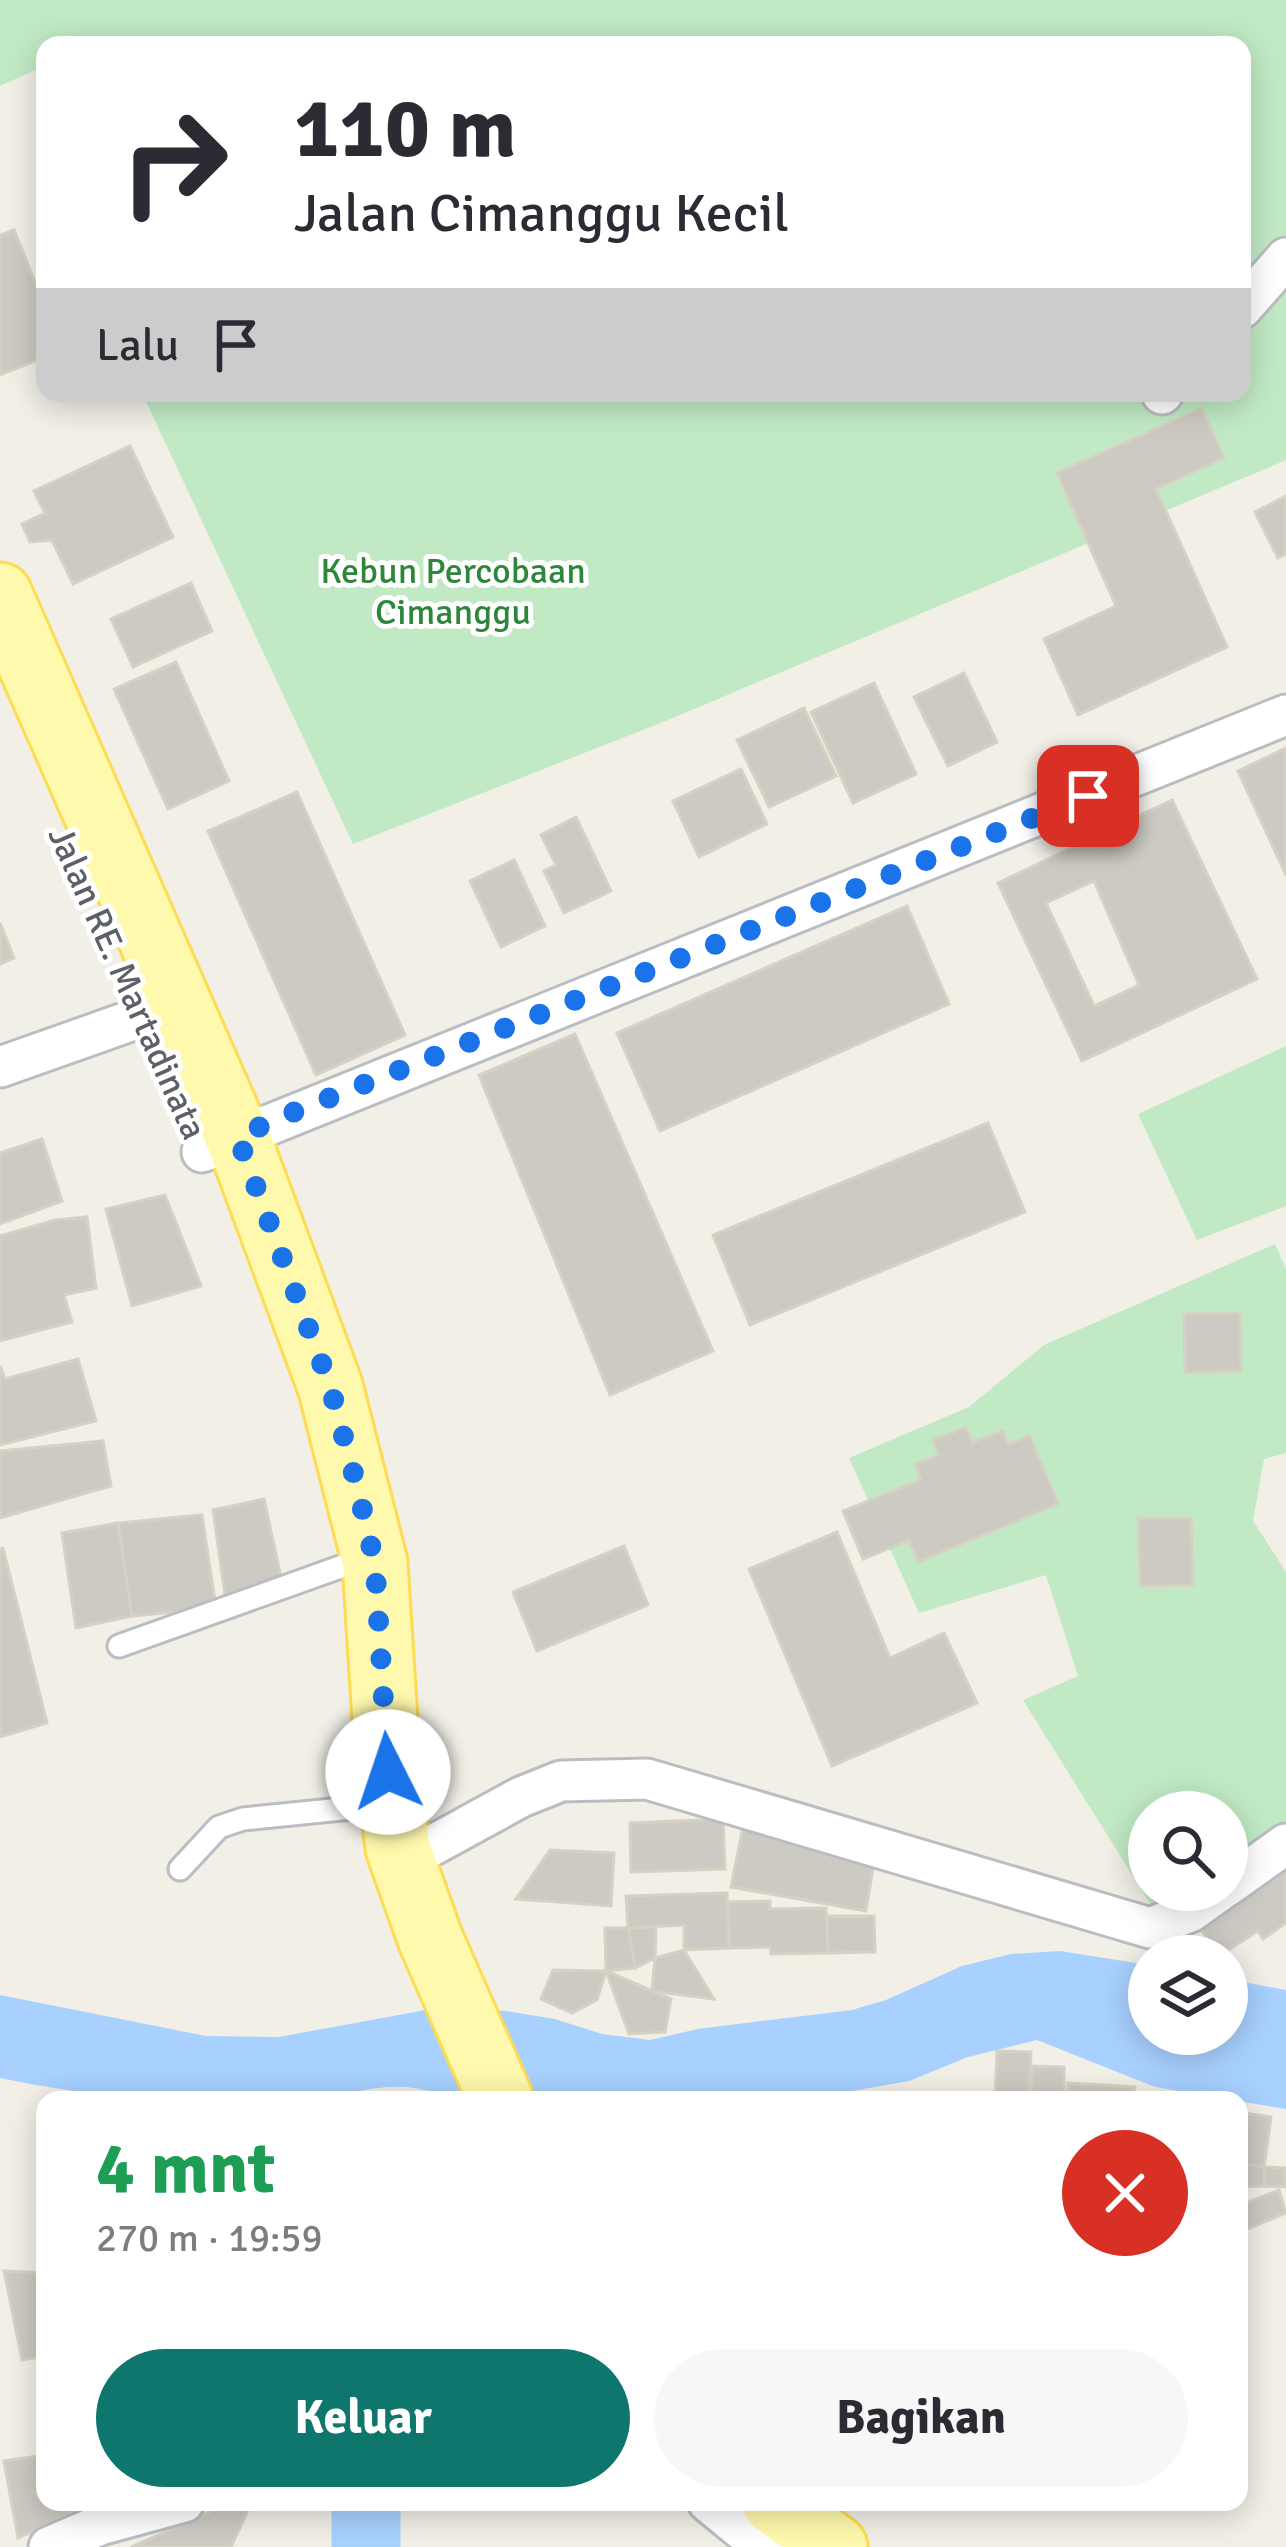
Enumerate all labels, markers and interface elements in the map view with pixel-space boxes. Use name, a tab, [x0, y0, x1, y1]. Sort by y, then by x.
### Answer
text: 110 m	[294, 77, 516, 181]
icon: right	[96, 84, 252, 240]
text: Jalan Cimanggu Kecil	[294, 180, 789, 247]
icon: arrive	[203, 312, 269, 378]
text: Lalu	[96, 318, 179, 373]
park label: Kebun Percobaan Cimanggu	[320, 549, 586, 635]
pin	[1037, 745, 1139, 847]
icon: arrive	[1055, 763, 1121, 829]
street label: Jalan RE. Martadinata	[38, 819, 216, 1147]
position arrow	[325, 1709, 451, 1835]
map controls	[1128, 1791, 1248, 2055]
button: search	[1128, 1791, 1248, 1911]
button: layers	[1128, 1935, 1248, 2055]
text: 4 mnt	[96, 2124, 275, 2213]
button: close	[1062, 2130, 1188, 2256]
text: 270 m · 19:59	[96, 2214, 323, 2262]
button: Keluar	[96, 2349, 630, 2487]
button: Bagikan	[654, 2349, 1188, 2487]

